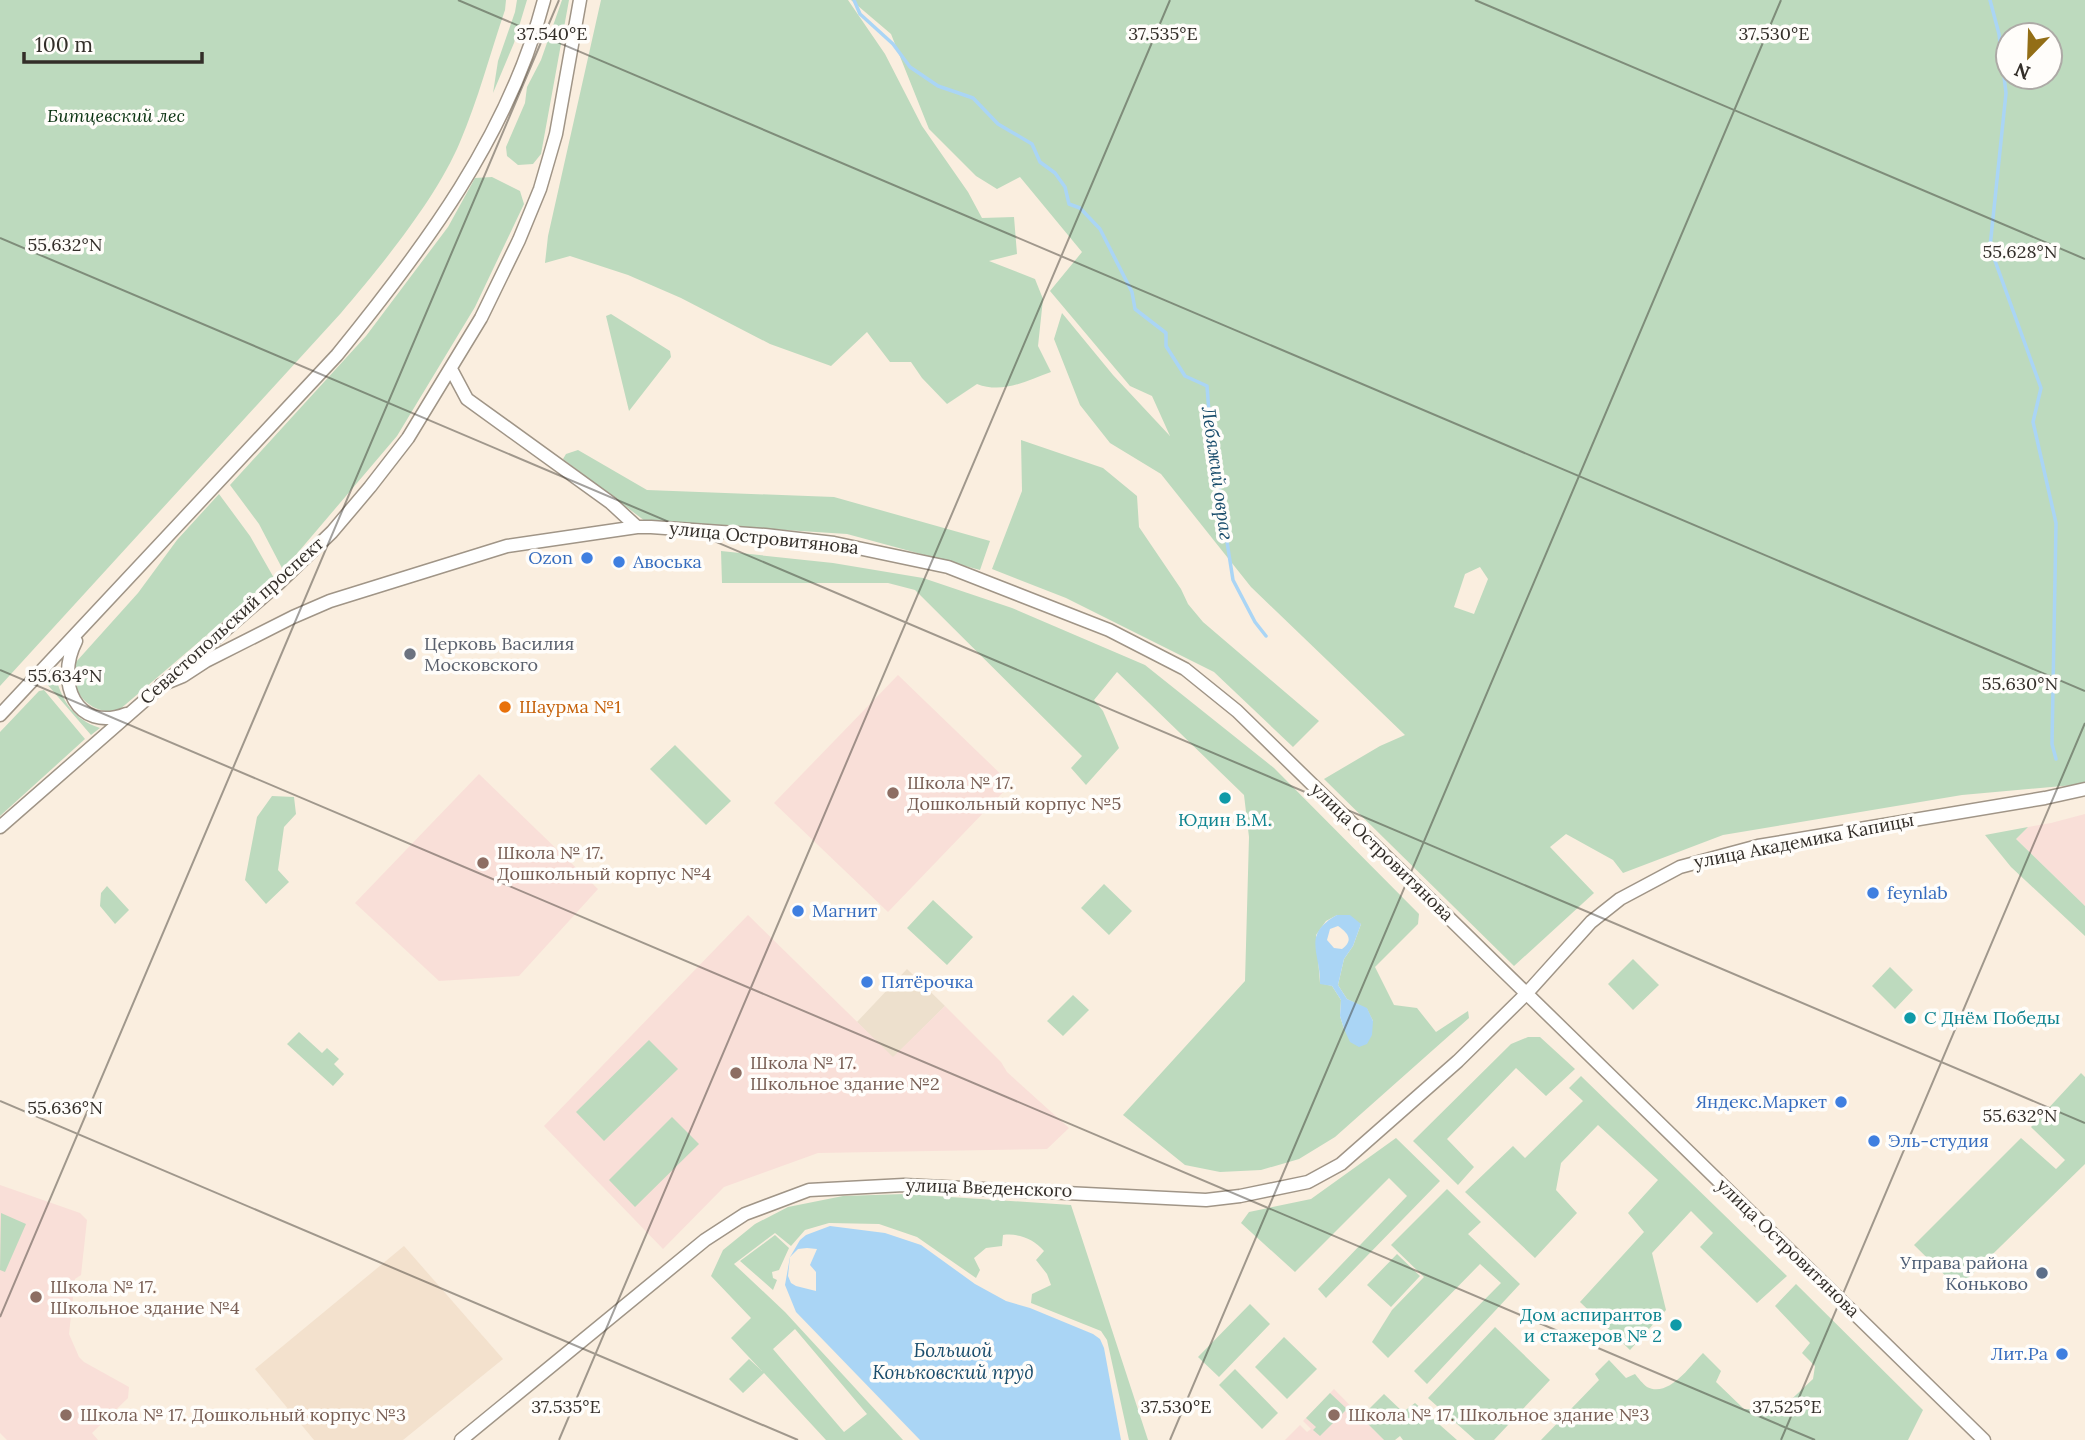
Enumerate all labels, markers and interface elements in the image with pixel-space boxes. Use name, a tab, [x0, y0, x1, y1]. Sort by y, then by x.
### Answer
scale bar	[24, 21, 203, 65]
north arrow	[1994, 21, 2064, 91]
text: 37.540°E	[517, 22, 587, 45]
text: 37.535°E	[1128, 22, 1198, 45]
text: 37.530°E	[1738, 22, 1810, 45]
text: 100 m	[35, 31, 93, 58]
text: N	[2011, 58, 2034, 86]
park label: Битцевский лес	[47, 104, 185, 127]
text: 55.632°N	[28, 233, 102, 256]
text: 55.628°N	[1982, 240, 2058, 263]
water label: Лебяжий овраг	[1197, 405, 1239, 541]
street label: улица Островитянова	[668, 516, 860, 559]
street label: Севастопольский проспект	[135, 532, 328, 709]
place label: Ozon	[528, 546, 573, 569]
marker: Ozon	[579, 550, 595, 566]
place label: Авоська	[632, 550, 702, 573]
marker: Авоська	[611, 554, 627, 570]
place label: Церковь Василия Московского	[424, 632, 574, 676]
marker: Церковь Василия Московского	[402, 646, 418, 662]
text: 55.634°N	[28, 664, 102, 687]
text: 55.630°N	[1982, 672, 2058, 695]
place label: Шаурма №1	[519, 695, 621, 718]
marker: Шаурма №1	[497, 699, 513, 715]
place label: Школа № 17. Дошкольный корпус №5	[907, 771, 1121, 815]
street label: улица Островитянова	[1306, 777, 1459, 926]
marker: Школа № 17. Дошкольный корпус №5	[885, 785, 901, 801]
marker: Юдин В.М.	[1217, 790, 1233, 806]
place label: Юдин В.М.	[1178, 808, 1272, 831]
street label: улица Академика Капицы	[1692, 808, 1916, 873]
place label: Школа № 17. Дошкольный корпус №4	[497, 841, 712, 885]
marker: Школа № 17. Дошкольный корпус №4	[475, 855, 491, 871]
place label: feynlab	[1887, 881, 1948, 904]
marker: feynlab	[1865, 885, 1881, 901]
place label: Магнит	[812, 899, 877, 922]
marker: Магнит	[790, 903, 806, 919]
place label: Пятёрочка	[881, 970, 973, 993]
marker: Пятёрочка	[859, 974, 875, 990]
place label: С Днём Победы	[1924, 1006, 2060, 1029]
marker: С Днём Победы	[1902, 1010, 1918, 1026]
place label: Школа № 17. Школьное здание №2	[750, 1051, 940, 1095]
marker: Школа № 17. Школьное здание №2	[728, 1065, 744, 1081]
place label: Яндекс.Маркет	[1695, 1090, 1827, 1113]
marker: Яндекс.Маркет	[1833, 1094, 1849, 1110]
text: 55.636°N	[27, 1096, 103, 1119]
text: 55.632°N	[1983, 1104, 2057, 1127]
place label: Эль-студия	[1888, 1129, 1989, 1152]
marker: Эль-студия	[1866, 1133, 1882, 1149]
street label: улица Введенского	[905, 1173, 1073, 1202]
street label: улица Островитянова	[1712, 1173, 1865, 1322]
place label: Управа района Коньково	[1899, 1251, 2028, 1295]
marker: Управа района Коньково	[2034, 1265, 2050, 1281]
place label: Школа № 17. Школьное здание №4	[50, 1275, 240, 1319]
marker: Школа № 17. Школьное здание №4	[28, 1289, 44, 1305]
place label: Дом аспирантов и стажеров № 2	[1520, 1303, 1662, 1347]
marker: Дом аспирантов и стажеров № 2	[1668, 1317, 1684, 1333]
water label: Большой Коньковский пруд	[872, 1338, 1034, 1384]
place label: Лит.Ра	[1991, 1342, 2048, 1365]
marker: Лит.Ра	[2054, 1346, 2070, 1362]
text: 37.535°E	[531, 1395, 601, 1418]
text: 37.530°E	[1140, 1395, 1212, 1418]
text: 37.525°E	[1752, 1395, 1822, 1418]
place label: Школа № 17. Дошкольный корпус №3	[80, 1403, 406, 1426]
place label: Школа № 17. Школьное здание №3	[1348, 1403, 1650, 1426]
marker: Школа № 17. Дошкольный корпус №3	[58, 1407, 74, 1423]
marker: Школа № 17. Школьное здание №3	[1326, 1407, 1342, 1423]

